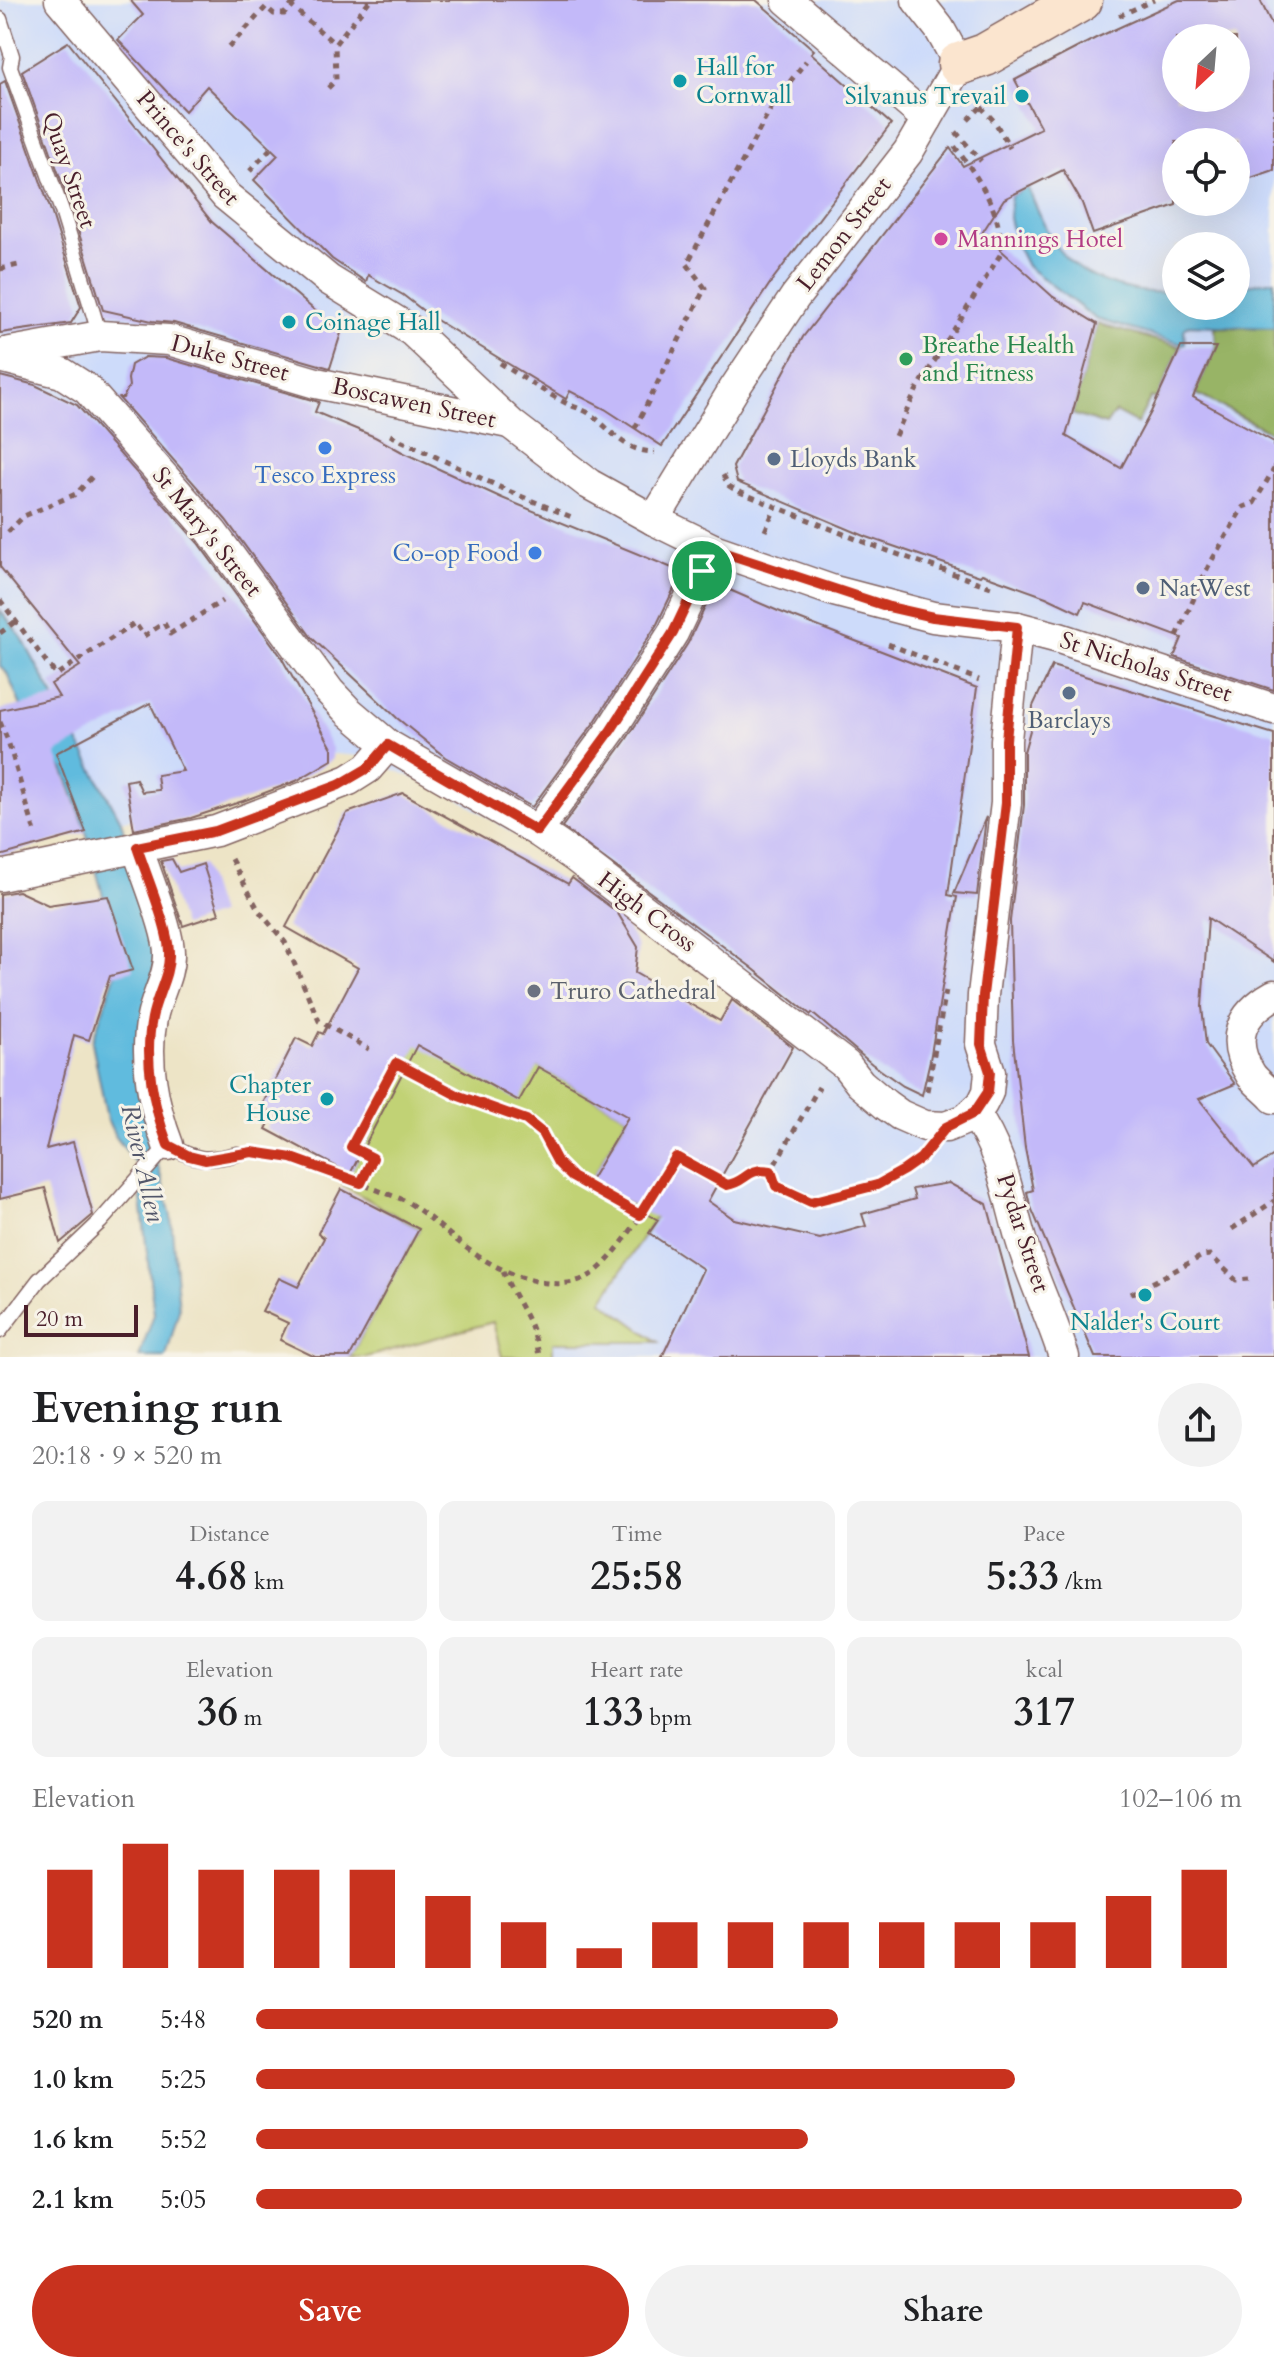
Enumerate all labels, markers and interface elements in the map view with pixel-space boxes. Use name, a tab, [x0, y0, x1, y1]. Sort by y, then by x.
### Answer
north arrow	[1162, 24, 1250, 112]
map controls	[1162, 24, 1250, 320]
place label: Hall for Cornwall	[696, 51, 792, 112]
marker: Hall for Cornwall	[671, 72, 689, 90]
place label: Silvanus Trevail	[845, 80, 1006, 113]
street label: Prince's Street	[129, 83, 248, 213]
marker: Silvanus Trevail	[1013, 87, 1031, 105]
street label: Quay Street	[34, 107, 104, 233]
button: locate	[1162, 128, 1250, 216]
street label: Lemon Street	[789, 170, 899, 298]
place label: Mannings Hotel	[957, 223, 1123, 256]
marker: Mannings Hotel	[932, 230, 950, 248]
button: layers	[1162, 232, 1250, 320]
place label: Coinage Hall	[305, 306, 441, 339]
marker: Coinage Hall	[280, 313, 298, 331]
street label: Duke Street	[167, 326, 293, 390]
place label: Breathe Health and Fitness	[922, 329, 1075, 390]
marker: Breathe Health and Fitness	[897, 350, 915, 368]
street label: Boscawen Street	[329, 370, 499, 437]
marker: Tesco Express	[316, 439, 334, 457]
place label: Lloyds Bank	[790, 443, 917, 476]
marker: Lloyds Bank	[765, 450, 783, 468]
place label: Tesco Express	[254, 459, 396, 492]
street label: St Mary's Street	[144, 460, 270, 604]
place label: Co-op Food	[392, 537, 519, 570]
pin	[668, 537, 736, 605]
marker: Co-op Food	[526, 544, 544, 562]
icon: arrive	[680, 549, 724, 593]
place label: NatWest	[1159, 572, 1251, 605]
marker: NatWest	[1134, 579, 1152, 597]
street label: St Nicholas Street	[1056, 624, 1237, 710]
marker: Barclays	[1060, 684, 1078, 702]
place label: Barclays	[1027, 704, 1111, 737]
street label: High Cross	[591, 864, 703, 960]
place label: Truro Cathedral	[550, 975, 716, 1008]
marker: Truro Cathedral	[525, 982, 543, 1000]
place label: Chapter House	[229, 1069, 311, 1130]
marker: Chapter House	[318, 1090, 336, 1108]
water label: River Allen	[112, 1101, 174, 1226]
street label: Pydar Street	[988, 1169, 1058, 1297]
marker: Nalder's Court	[1136, 1286, 1154, 1304]
scale bar	[24, 1301, 138, 1337]
text: 20 m	[36, 1304, 83, 1334]
place label: Nalder's Court	[1070, 1306, 1220, 1339]
text: Evening run	[32, 1378, 282, 1438]
button: share	[1158, 1383, 1242, 1467]
text: 20:18 · 9 × 520 m	[32, 1438, 222, 1473]
text: Distance	[189, 1519, 270, 1549]
text: Time	[612, 1519, 662, 1549]
text: Pace	[1023, 1519, 1066, 1549]
text: 4.68	[175, 1549, 248, 1604]
text: 25:58	[590, 1549, 684, 1604]
text: 5:33	[986, 1549, 1059, 1604]
text: km	[248, 1567, 284, 1597]
text: /km	[1059, 1567, 1103, 1597]
text: Elevation	[186, 1655, 273, 1685]
text: Heart rate	[590, 1655, 684, 1685]
text: kcal	[1026, 1655, 1063, 1685]
text: 36	[197, 1685, 238, 1740]
text: 133	[582, 1685, 644, 1740]
text: 317	[1014, 1685, 1075, 1740]
text: m	[238, 1703, 262, 1733]
text: bpm	[644, 1703, 692, 1733]
text: Elevation	[32, 1781, 135, 1816]
text: 102–106 m	[1119, 1781, 1242, 1816]
text: 520 m	[32, 2002, 103, 2037]
text: 5:48	[160, 2002, 207, 2037]
text: 1.0 km	[32, 2062, 113, 2097]
text: 5:25	[160, 2062, 207, 2097]
text: 1.6 km	[32, 2122, 113, 2157]
text: 5:52	[160, 2122, 207, 2157]
text: 2.1 km	[32, 2182, 113, 2217]
text: 5:05	[160, 2182, 207, 2217]
button: Save	[32, 2265, 629, 2357]
button: Share	[645, 2265, 1242, 2357]

